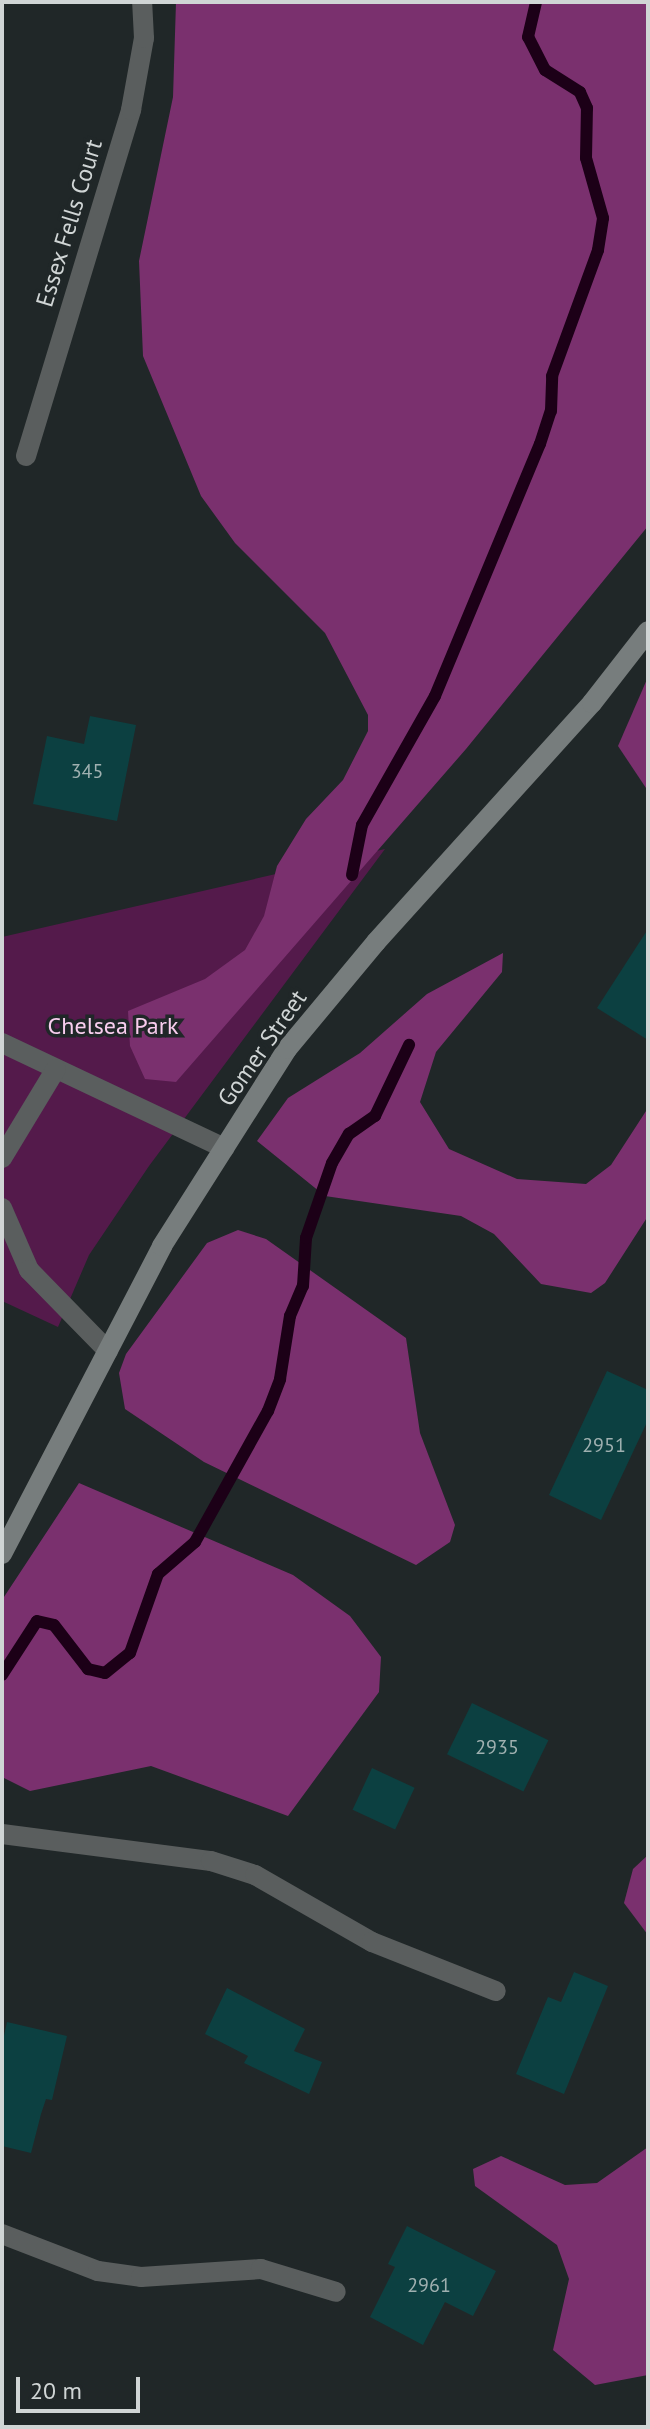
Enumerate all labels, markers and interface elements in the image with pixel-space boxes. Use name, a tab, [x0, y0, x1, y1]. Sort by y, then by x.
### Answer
street label: Essex Fells Court	[30, 135, 108, 311]
house number: 345	[71, 759, 103, 783]
street label: Gomer Street	[211, 984, 313, 1112]
park label: Chelsea Park	[48, 1012, 178, 1040]
house number: 2951	[582, 1433, 626, 1457]
house number: 2935	[475, 1735, 519, 1759]
house number: 2961	[407, 2273, 451, 2297]
scale bar	[20, 2361, 144, 2411]
text: 20 m	[30, 2375, 82, 2406]

